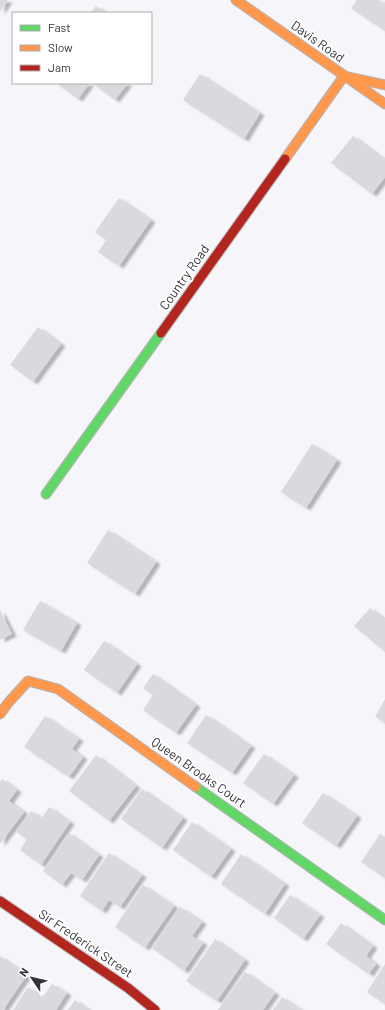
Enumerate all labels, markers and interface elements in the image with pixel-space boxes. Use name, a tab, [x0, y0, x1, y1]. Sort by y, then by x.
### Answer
legend	[12, 12, 152, 84]
street label: Davis Road	[288, 17, 348, 65]
text: Fast	[48, 20, 71, 34]
text: Slow	[48, 40, 73, 54]
text: Jam	[48, 60, 71, 74]
street label: Country Road	[156, 241, 212, 313]
street label: Queen Brooks Court	[149, 733, 249, 811]
street label: Sir Frederick Street	[36, 905, 136, 981]
north arrow	[12, 958, 52, 998]
text: N	[16, 965, 31, 979]

